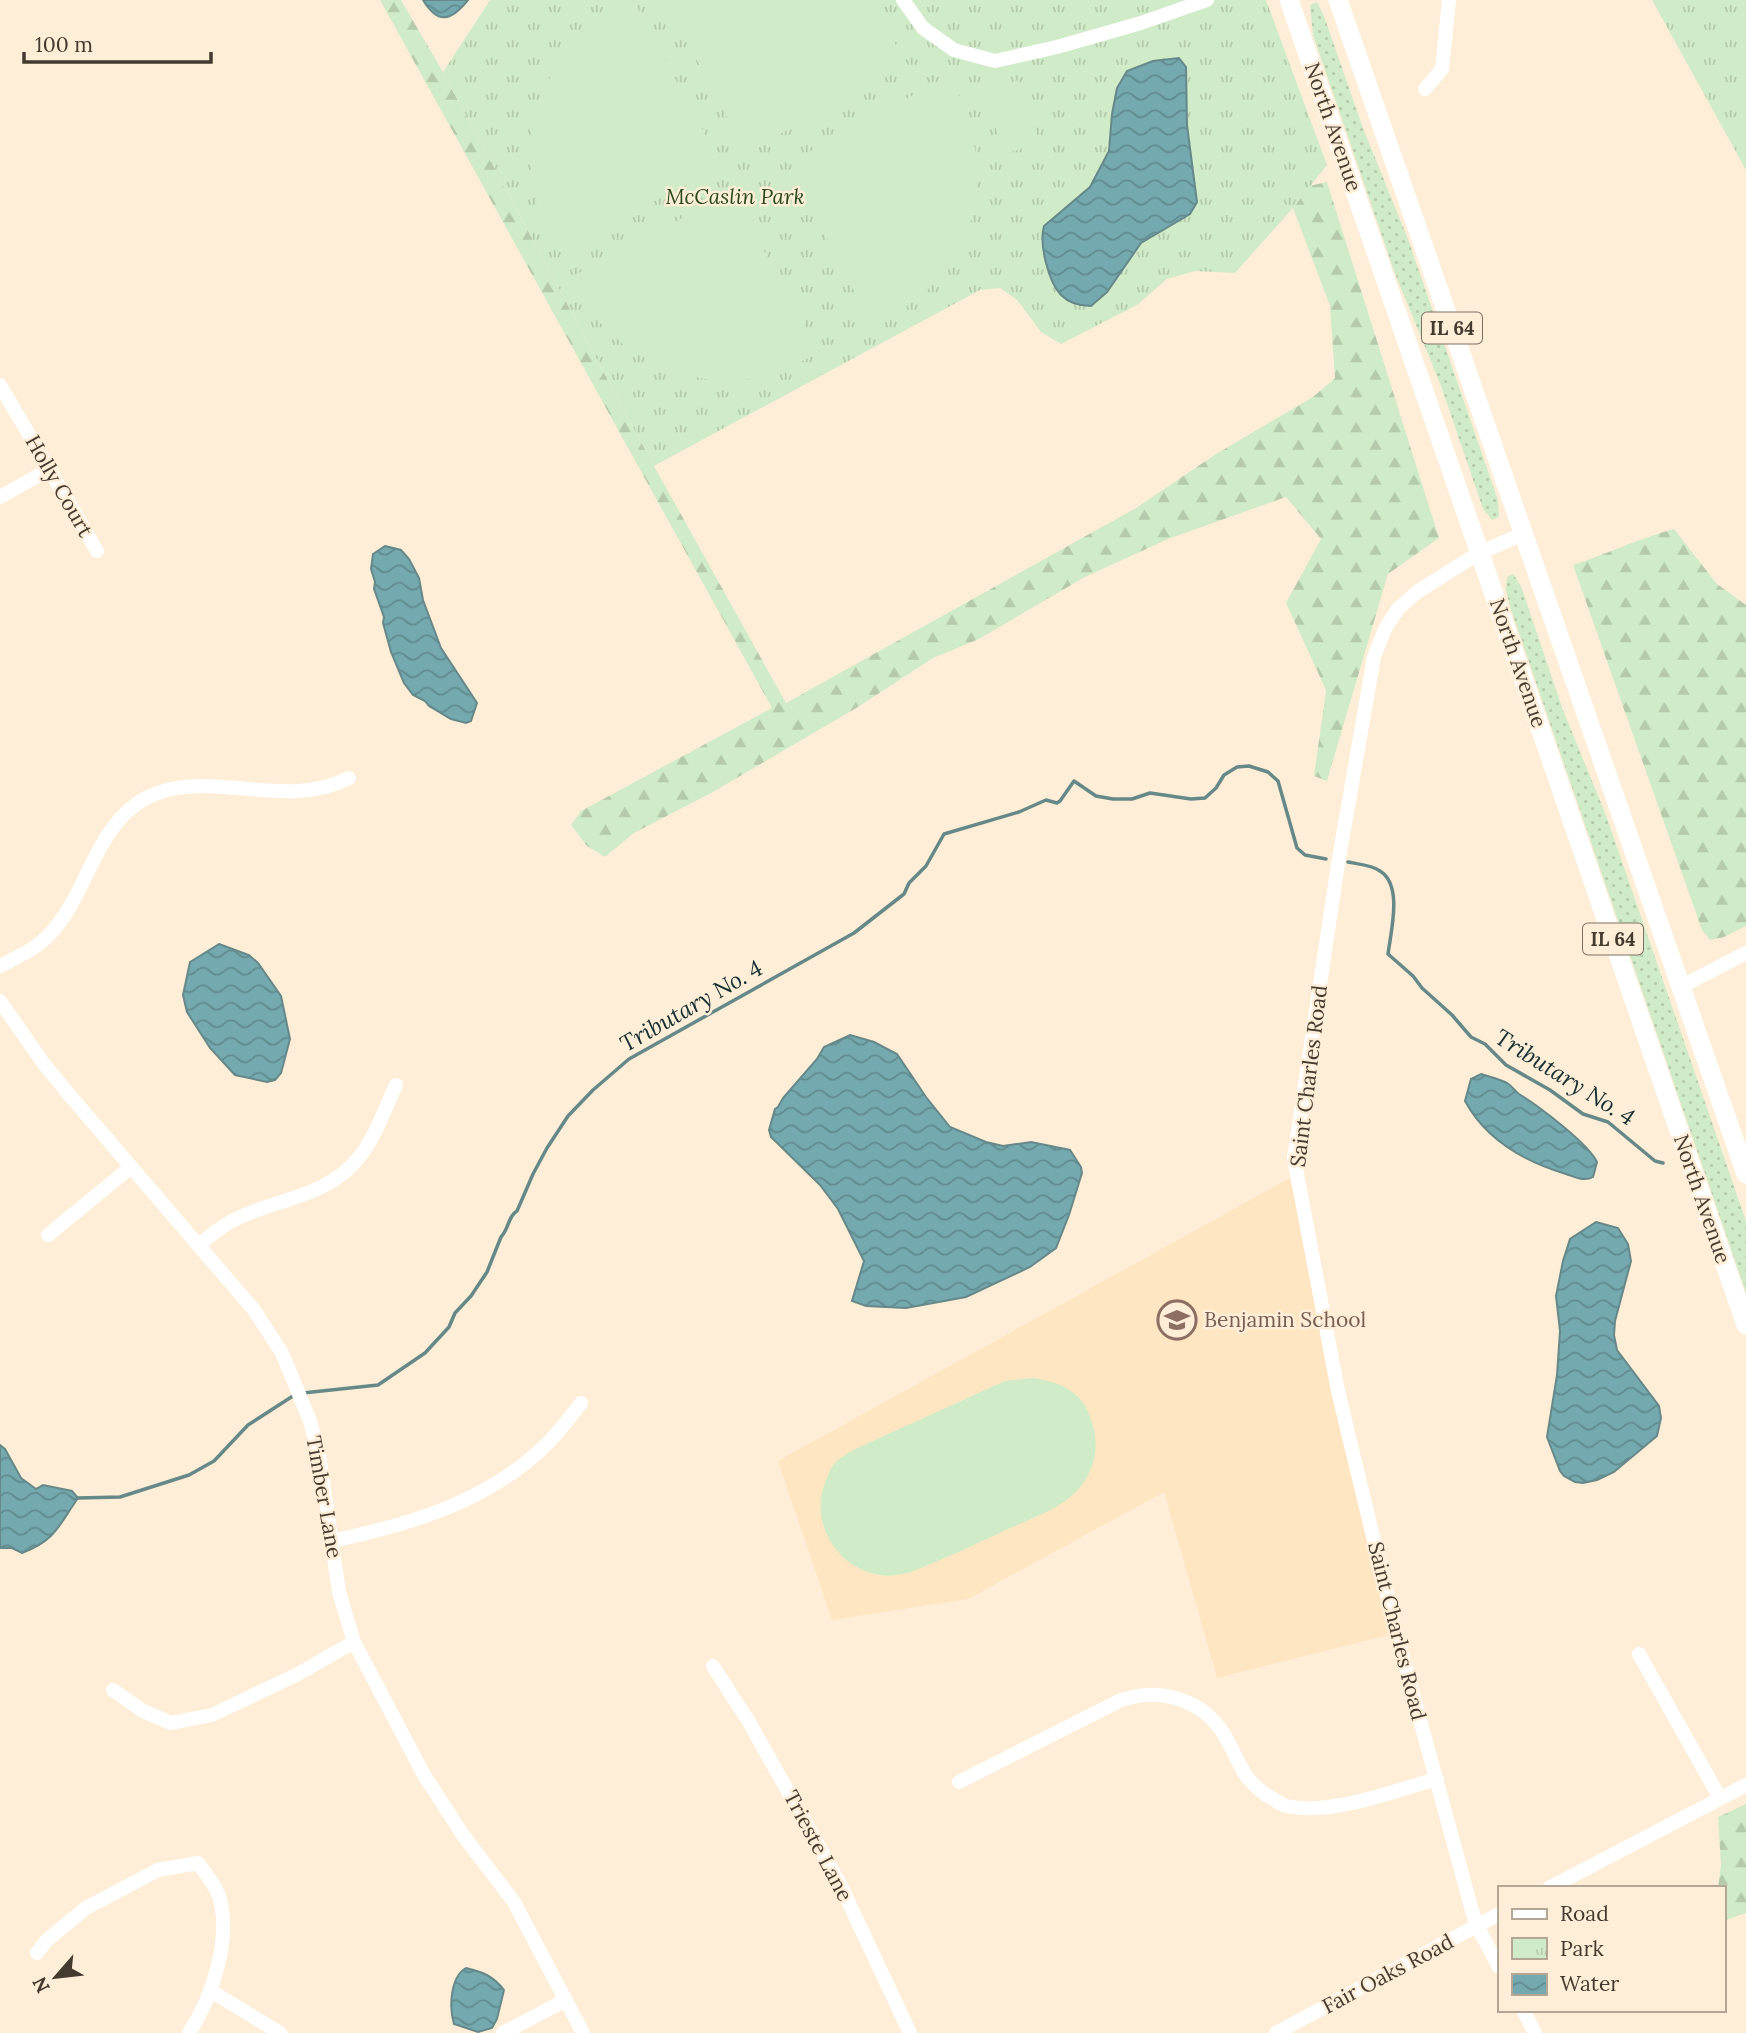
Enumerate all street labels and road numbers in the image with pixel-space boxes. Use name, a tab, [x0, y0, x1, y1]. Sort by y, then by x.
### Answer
street label: North Avenue	[1299, 59, 1368, 195]
road number: IL 64	[1422, 312, 1482, 344]
street label: Holly Court	[19, 430, 100, 542]
street label: North Avenue	[1484, 595, 1553, 731]
road number: IL 64	[1583, 923, 1643, 954]
street label: Saint Charles Road	[1284, 983, 1333, 1168]
street label: North Avenue	[1668, 1131, 1737, 1267]
street label: Timber Lane	[300, 1434, 349, 1560]
street label: Saint Charles Road	[1362, 1539, 1433, 1723]
street label: Trieste Lane	[778, 1786, 859, 1906]
street label: Fair Oaks Road	[1318, 1928, 1458, 2019]

